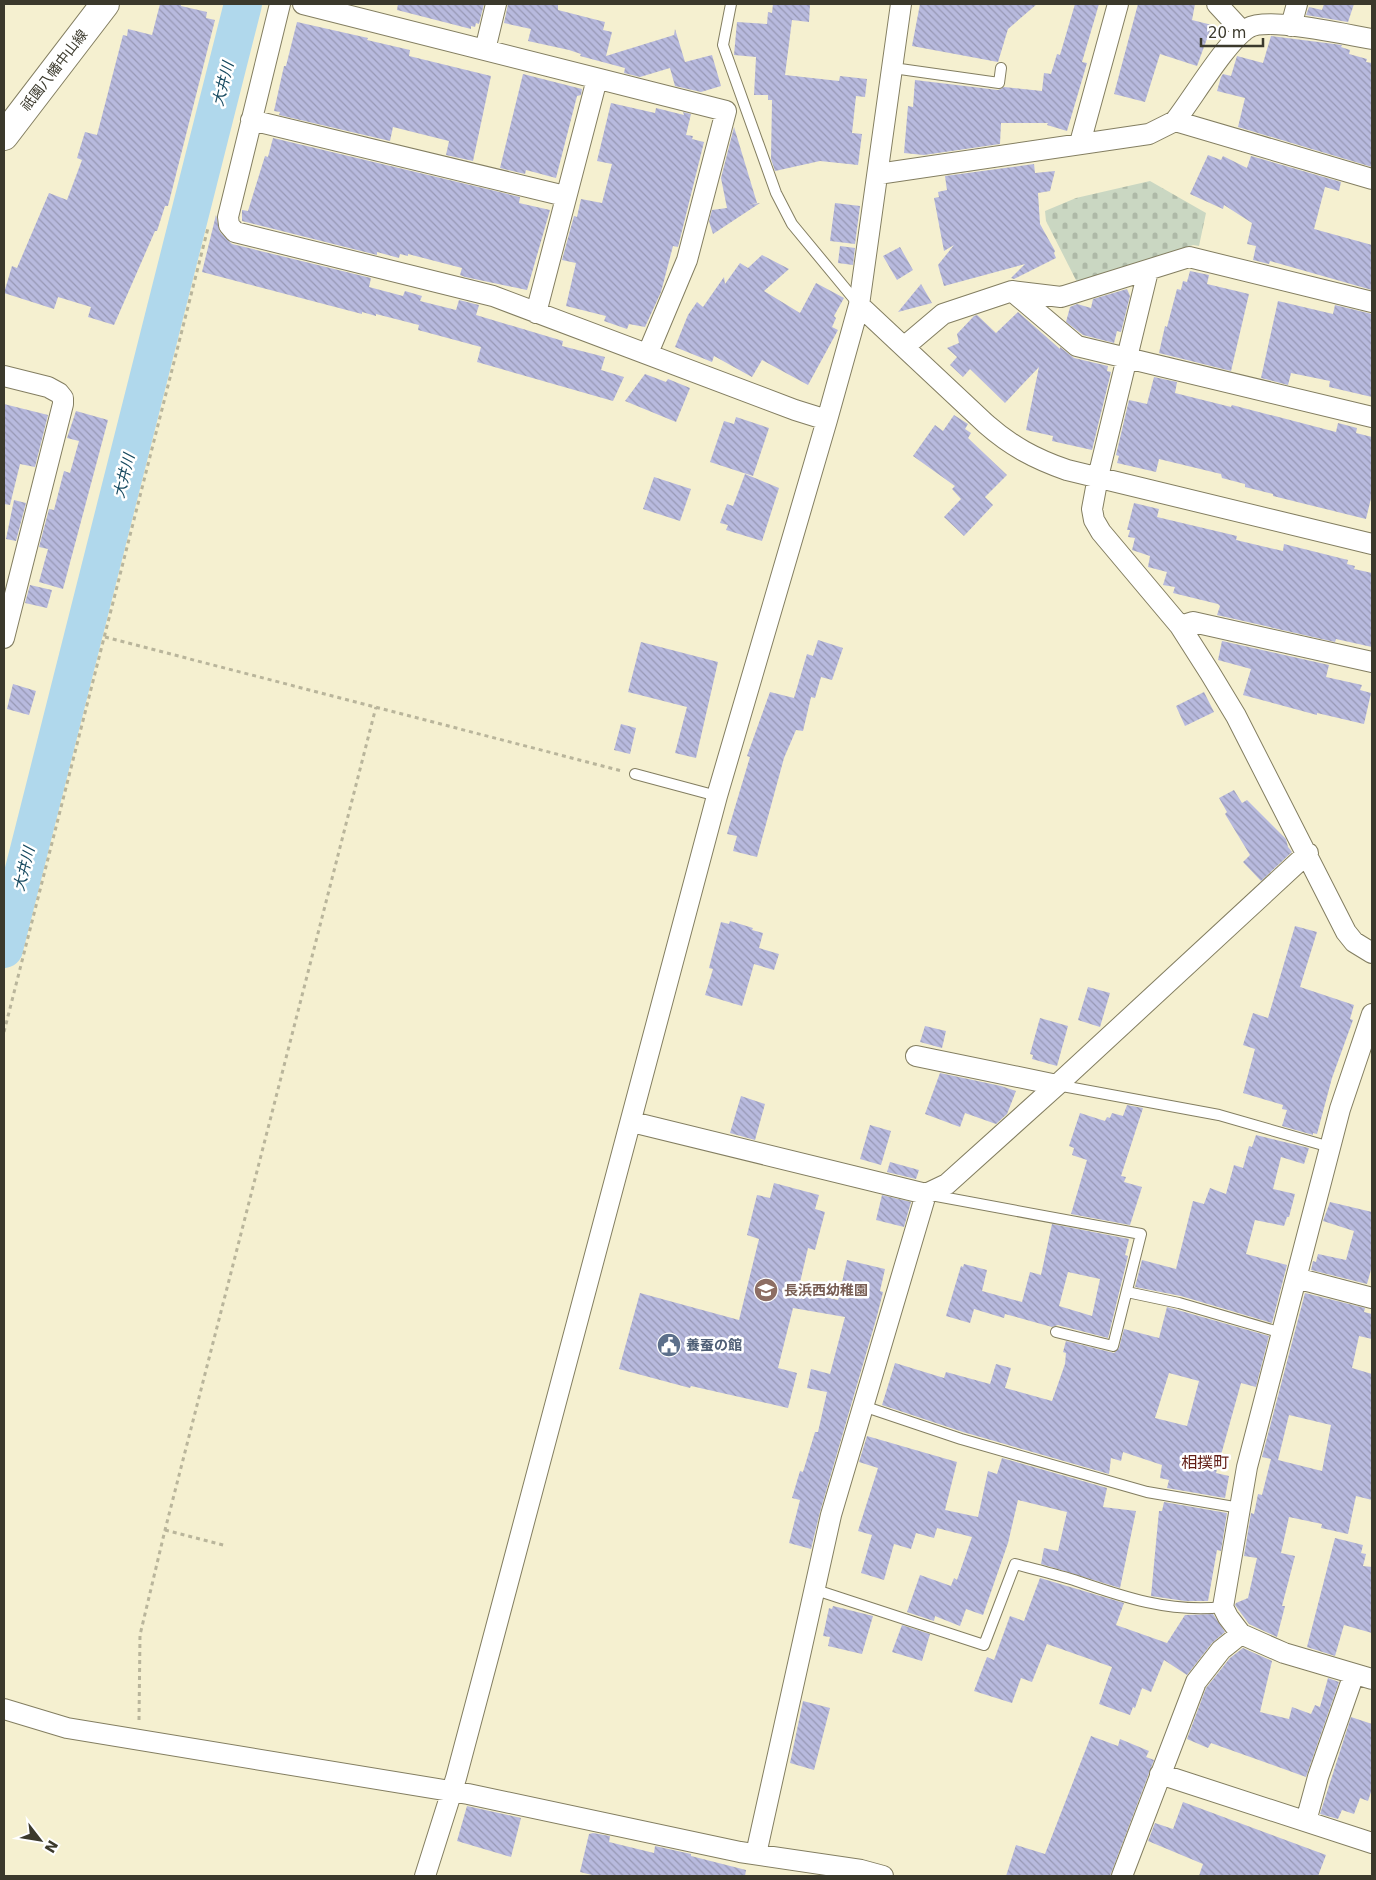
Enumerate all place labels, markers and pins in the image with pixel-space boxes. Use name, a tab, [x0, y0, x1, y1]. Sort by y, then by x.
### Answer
school or university icon: 長浜西幼稚園	[753, 1277, 779, 1303]
place label: 長浜西幼稚園	[784, 1282, 868, 1298]
public building icon: 養蚕の館	[656, 1332, 682, 1358]
place label: 養蚕の館	[686, 1337, 742, 1353]

